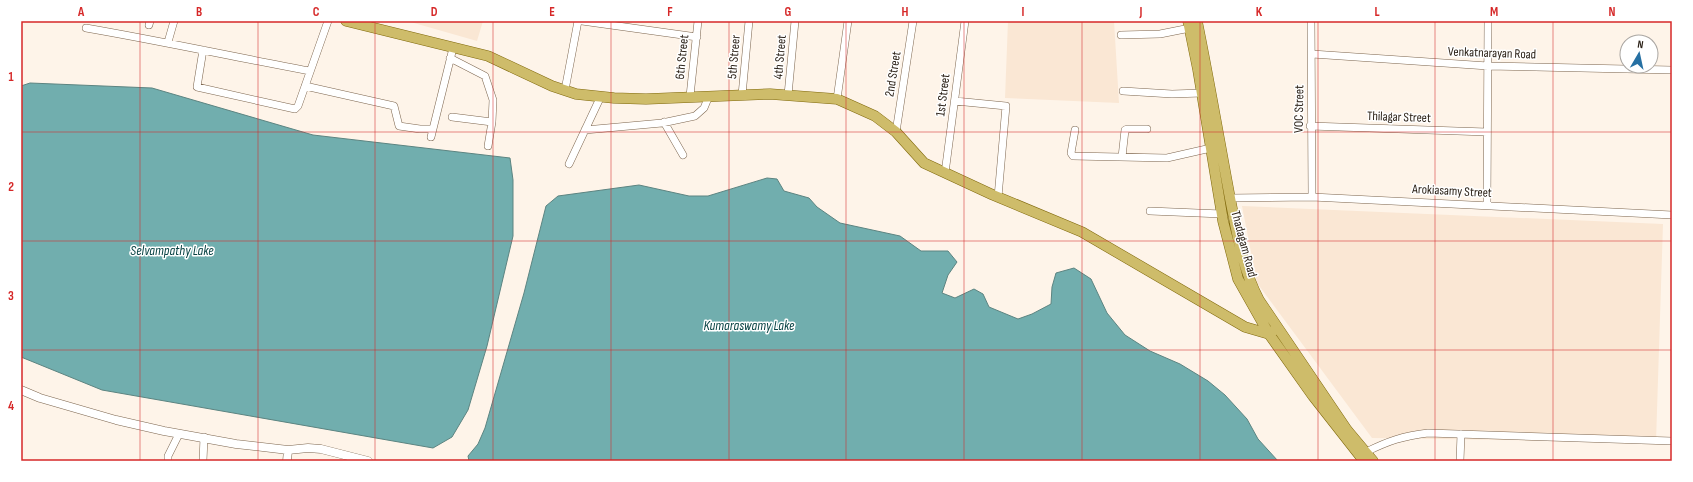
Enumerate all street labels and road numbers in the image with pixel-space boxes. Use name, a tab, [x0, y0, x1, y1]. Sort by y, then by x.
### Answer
street label: 6th Street	[672, 34, 692, 80]
street label: 5th Streer	[724, 34, 744, 80]
street label: 4th Street	[770, 34, 790, 80]
street label: Venkatnarayan Road	[1448, 43, 1536, 63]
street label: 2nd Street	[882, 50, 904, 98]
street label: 1st Street	[932, 73, 954, 117]
street label: VOC Street	[1291, 85, 1307, 133]
street label: Thilagar Street	[1367, 108, 1431, 126]
street label: Arokiasamy Street	[1411, 181, 1492, 201]
street label: Thadagam Road	[1227, 209, 1261, 279]

